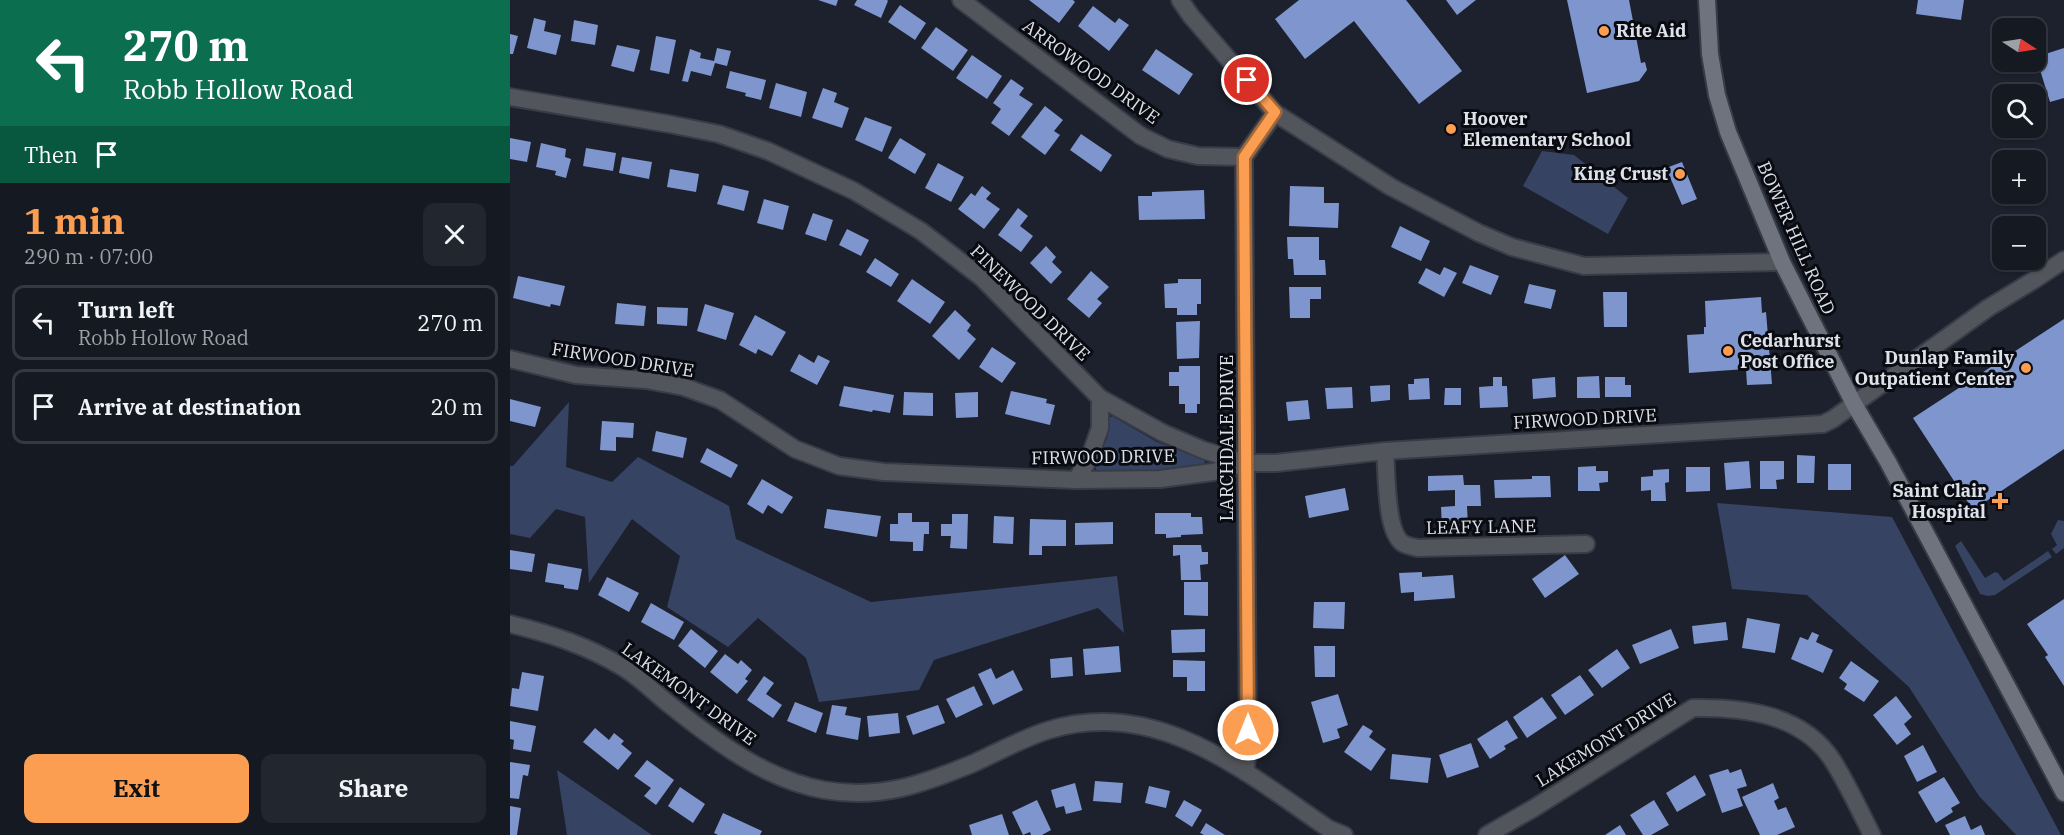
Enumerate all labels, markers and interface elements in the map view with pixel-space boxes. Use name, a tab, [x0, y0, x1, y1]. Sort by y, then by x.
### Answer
street label: ARROWOOD DRIVE	[1018, 14, 1164, 129]
text: 270 m	[123, 18, 249, 73]
north arrow	[1992, 18, 2046, 72]
map controls	[1992, 18, 2046, 270]
place label: Rite Aid	[1616, 19, 1686, 42]
icon: left	[24, 24, 102, 102]
marker: Rite Aid	[1597, 24, 1611, 38]
pin	[1221, 54, 1272, 105]
icon: arrive	[1230, 63, 1263, 96]
text: Robb Hollow Road	[123, 71, 354, 106]
button: search	[1992, 84, 2046, 138]
place label: Hoover Elementary School	[1463, 107, 1631, 151]
marker: Hoover Elementary School	[1444, 122, 1458, 136]
icon: arrive	[90, 138, 123, 171]
text: Then	[24, 140, 78, 169]
button: +	[1992, 150, 2046, 204]
street label: BOWER HILL ROAD	[1752, 158, 1841, 318]
place label: King Crust	[1574, 162, 1668, 185]
marker: King Crust	[1673, 167, 1687, 181]
text: 1 min	[24, 197, 125, 244]
button: close	[423, 203, 486, 266]
button: −	[1992, 216, 2046, 270]
street label: PINEWOOD DRIVE	[966, 240, 1095, 366]
text: 290 m · 07:00	[24, 243, 153, 270]
text: Turn left	[78, 295, 174, 324]
icon: left	[27, 306, 60, 339]
text: 270 m	[417, 308, 483, 337]
text: Robb Hollow Road	[78, 324, 249, 351]
place label: Cedarhurst Post Office	[1740, 329, 1841, 373]
street label: FIRWOOD DRIVE	[550, 337, 696, 382]
marker: Cedarhurst Post Office	[1721, 344, 1735, 358]
place label: Dunlap Family Outpatient Center	[1855, 346, 2015, 390]
street label: LARCHDALE DRIVE	[1215, 355, 1238, 521]
marker: Dunlap Family Outpatient Center	[2019, 361, 2033, 375]
icon: arrive	[27, 390, 60, 423]
text: Arrive at destination	[78, 392, 301, 421]
text: 20 m	[431, 392, 483, 421]
street label: FIRWOOD DRIVE	[1513, 403, 1657, 434]
street label: FIRWOOD DRIVE	[1031, 444, 1175, 469]
place label: Saint Clair Hospital	[1893, 479, 1986, 523]
marker: Saint Clair Hospital	[1991, 492, 2009, 510]
street label: LEAFY LANE	[1426, 514, 1536, 539]
street label: LAKEMONT DRIVE	[618, 637, 761, 750]
street label: LAKEMONT DRIVE	[1532, 687, 1680, 792]
position arrow	[1216, 698, 1280, 762]
button: Exit	[24, 754, 249, 823]
button: Share	[261, 754, 486, 823]

